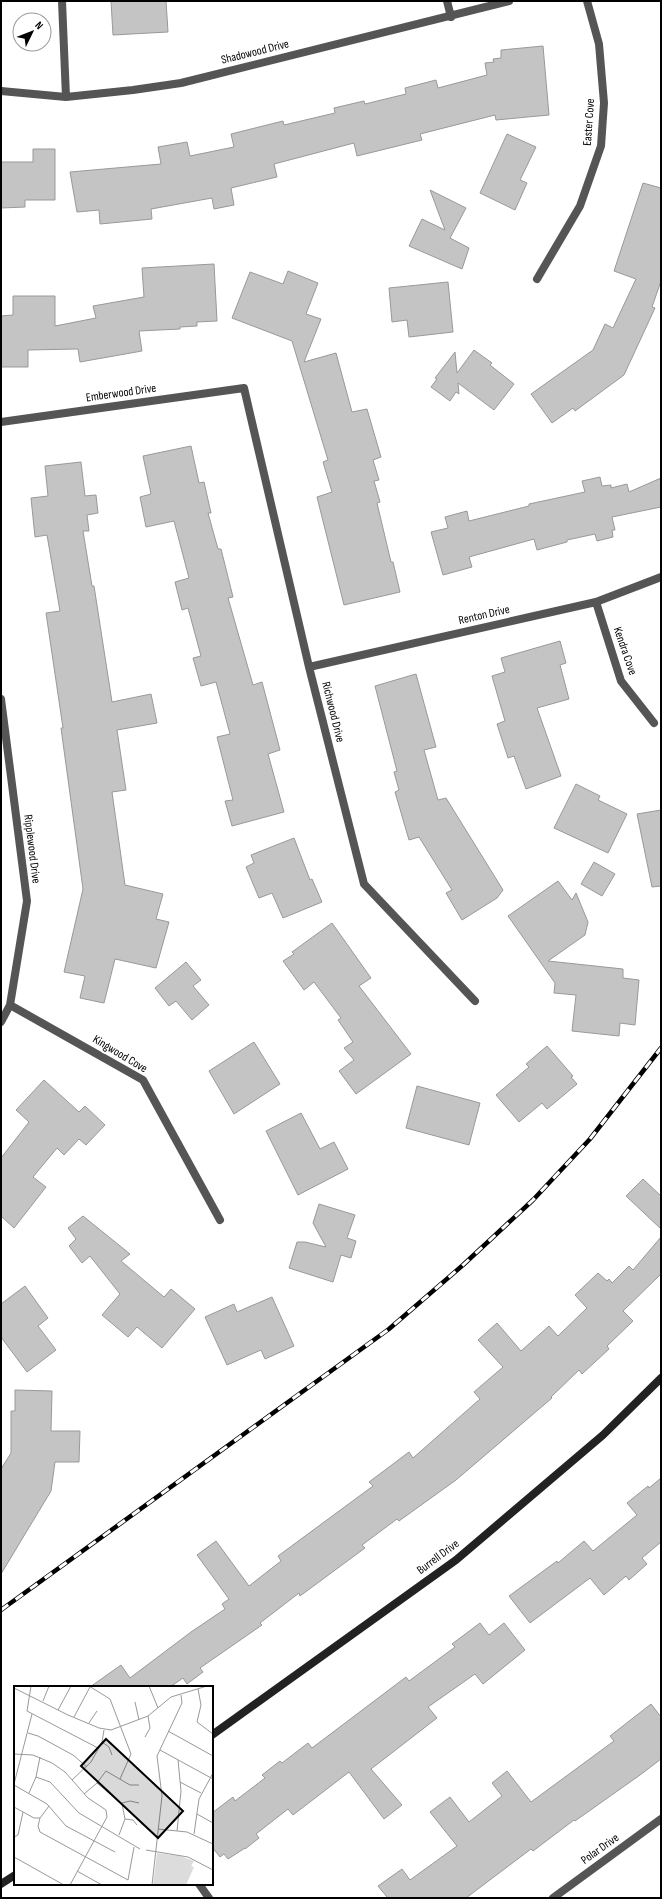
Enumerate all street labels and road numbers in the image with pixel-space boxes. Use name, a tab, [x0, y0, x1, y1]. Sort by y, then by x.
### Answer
street label: Shadowood Drive	[220, 36, 291, 68]
street label: Easter Cove	[580, 98, 598, 146]
street label: Emberwood Drive	[85, 381, 157, 405]
street label: Renton Drive	[457, 602, 511, 628]
street label: Kendra Cove	[610, 625, 640, 677]
street label: Richwood Drive	[318, 680, 348, 744]
street label: Ripplewood Drive	[20, 814, 44, 884]
street label: Kingwood Cove	[90, 1032, 150, 1076]
street label: Burrell Drive	[414, 1536, 462, 1578]
street label: Polar Drive	[578, 1830, 622, 1868]

